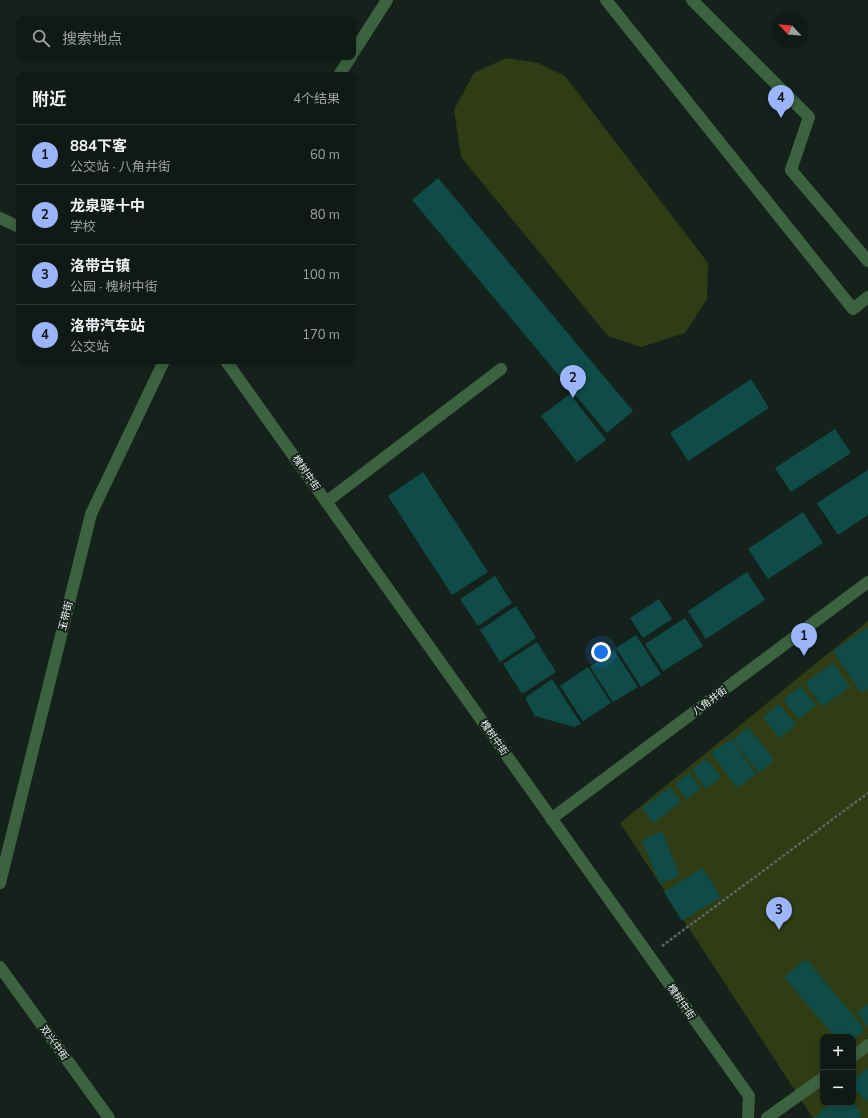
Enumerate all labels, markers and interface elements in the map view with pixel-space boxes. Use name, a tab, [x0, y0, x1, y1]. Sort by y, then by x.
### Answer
north arrow	[772, 12, 808, 48]
search box	[16, 16, 356, 60]
icon: search	[30, 27, 52, 49]
text: 搜索地点	[62, 29, 122, 49]
pin: 4	[768, 85, 794, 118]
text: 附近	[32, 88, 66, 111]
text: 4个结果	[293, 90, 340, 108]
text: 884下客	[70, 136, 127, 156]
text: 1	[41, 146, 49, 164]
text: 60 m	[310, 146, 340, 164]
text: 公交站 · 八角井街	[70, 158, 171, 176]
text: 龙泉驿十中	[70, 196, 145, 216]
text: 2	[41, 206, 49, 224]
text: 80 m	[310, 206, 340, 224]
text: 学校	[70, 218, 96, 236]
text: 洛带古镇	[70, 256, 130, 276]
text: 3	[41, 266, 49, 284]
text: 100 m	[302, 266, 340, 284]
text: 公园 · 槐树中街	[70, 278, 158, 296]
text: 洛带汽车站	[70, 316, 145, 336]
text: 4	[41, 326, 49, 344]
text: 170 m	[302, 326, 340, 344]
text: 公交站	[70, 338, 109, 356]
pin: 2	[560, 365, 586, 398]
street label: 槐树中街	[289, 453, 323, 493]
street label: 玉带街	[56, 600, 76, 632]
pin: 1	[791, 623, 817, 656]
your location	[591, 642, 611, 662]
street label: 八角井街	[690, 683, 730, 719]
street label: 槐树中街	[477, 718, 511, 758]
pin: 3	[766, 897, 792, 930]
street label: 槐树中街	[664, 982, 698, 1022]
street label: 双兴中街	[37, 1023, 71, 1063]
map controls	[820, 1034, 856, 1106]
button: +	[820, 1034, 856, 1070]
button: −	[820, 1070, 856, 1106]

